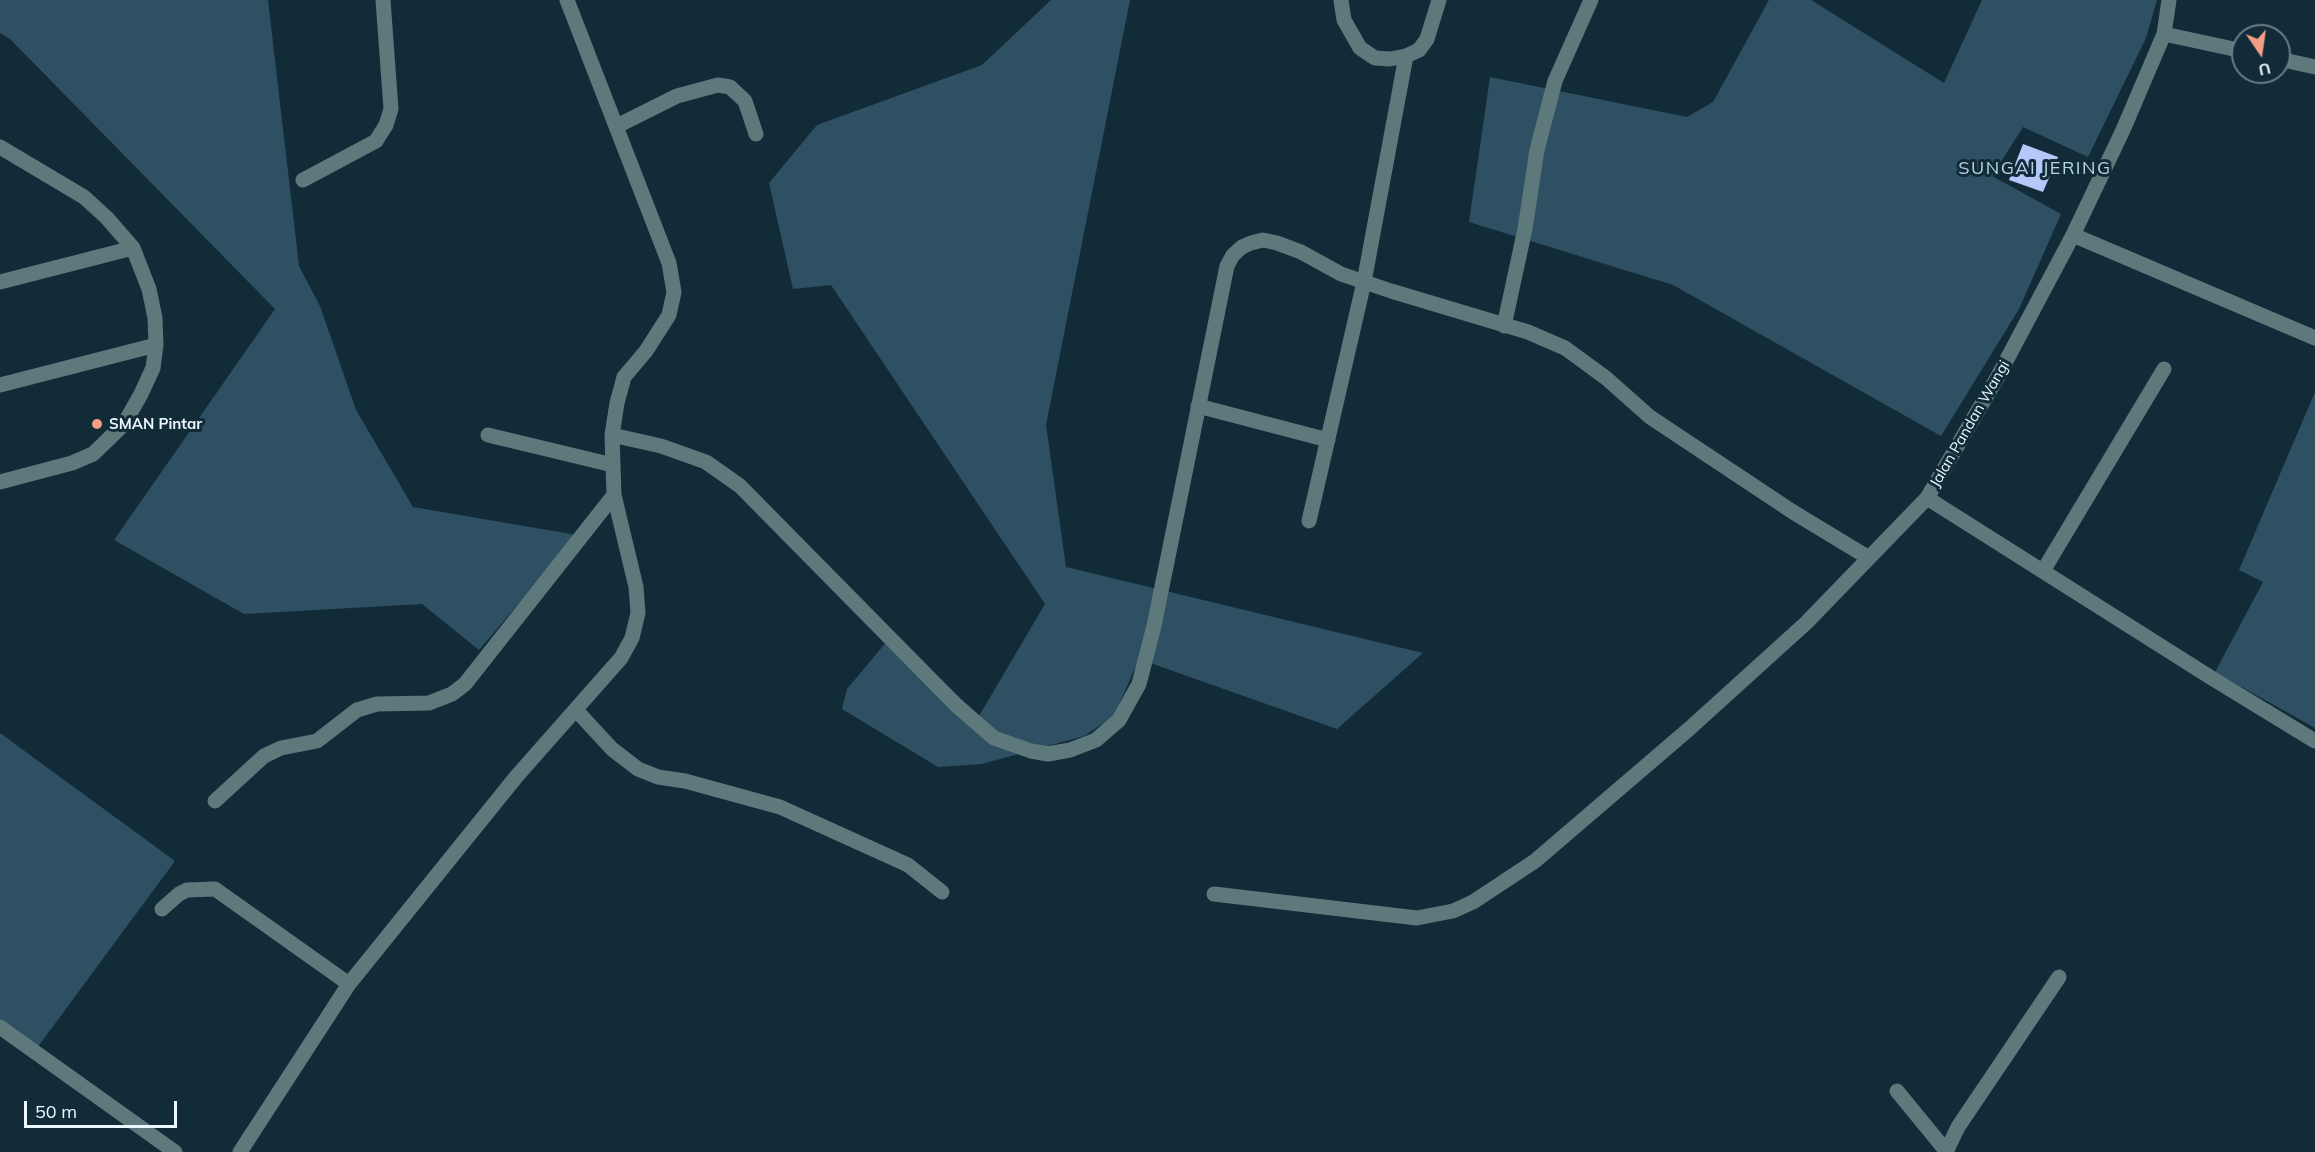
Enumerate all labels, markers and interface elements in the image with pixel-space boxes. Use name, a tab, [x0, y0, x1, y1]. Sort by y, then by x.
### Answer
north arrow	[2231, 24, 2291, 84]
text: U	[2257, 59, 2273, 81]
district label: SUNGAI JERING	[1958, 158, 2112, 180]
street label: Jalan Pandan Wangi	[1926, 357, 2014, 491]
place label: SMAN Pintar	[109, 415, 202, 433]
marker: SMAN Pintar	[90, 417, 104, 431]
scale bar	[27, 1089, 180, 1127]
text: 50 m	[35, 1100, 77, 1123]

